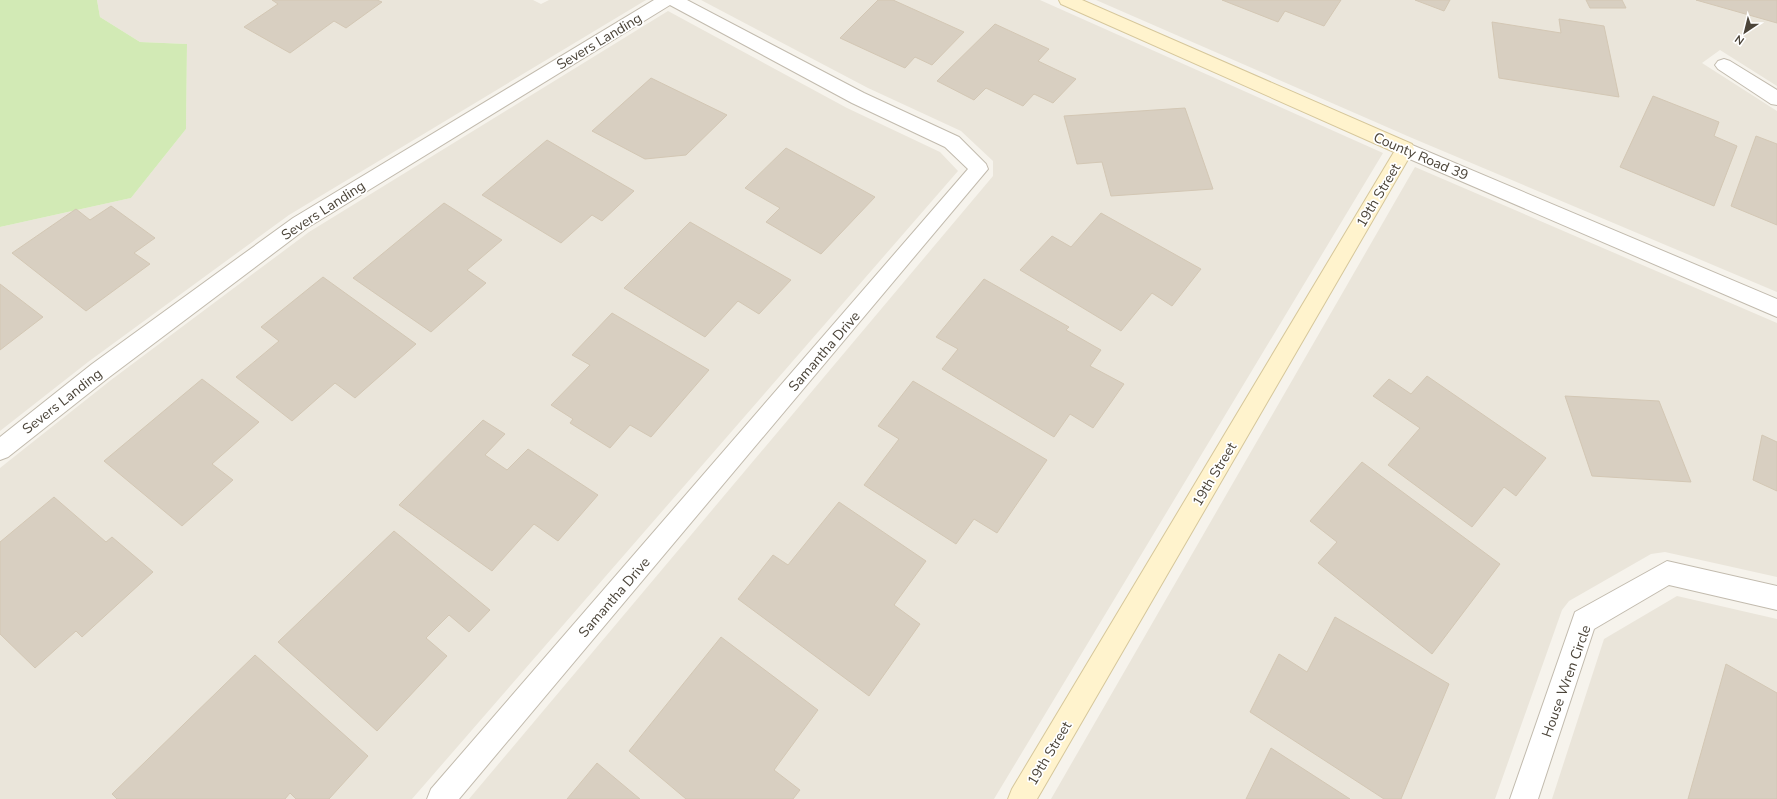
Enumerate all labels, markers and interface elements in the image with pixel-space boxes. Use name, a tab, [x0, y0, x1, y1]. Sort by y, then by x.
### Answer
street label: Severs Landing	[553, 8, 645, 74]
north arrow	[1725, 12, 1765, 52]
text: N	[1732, 31, 1747, 48]
street label: County Road 39	[1370, 128, 1471, 185]
street label: 19th Street	[1352, 160, 1405, 231]
street label: Severs Landing	[278, 176, 369, 245]
street label: Samantha Drive	[784, 307, 865, 395]
street label: Severs Landing	[18, 364, 106, 439]
street label: 19th Street	[1188, 439, 1241, 510]
street label: Samantha Drive	[574, 553, 655, 641]
street label: House Wren Circle	[1537, 622, 1596, 740]
street label: 19th Street	[1023, 718, 1076, 789]

